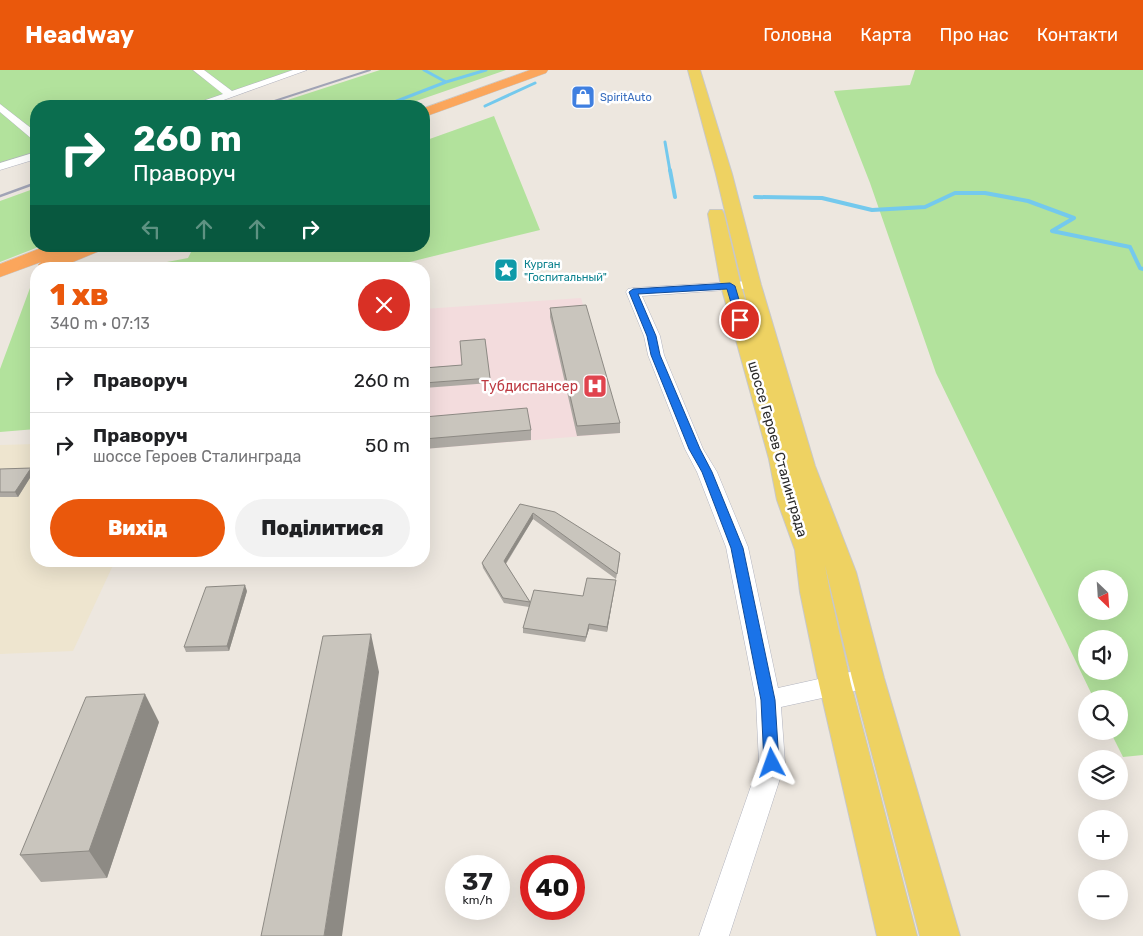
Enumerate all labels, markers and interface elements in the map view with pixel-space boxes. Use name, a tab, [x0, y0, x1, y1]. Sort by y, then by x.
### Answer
text: Headway	[25, 21, 134, 49]
text: Головна	[763, 24, 832, 46]
text: Карта	[860, 24, 912, 46]
text: Про нас	[940, 24, 1009, 46]
text: Контакти	[1037, 24, 1118, 46]
shop icon: SpiritAuto	[570, 84, 596, 110]
place label: SpiritAuto	[600, 91, 652, 104]
text: 260 m	[133, 118, 242, 160]
icon: right	[50, 120, 115, 185]
text: Праворуч	[133, 160, 236, 187]
icon: left	[137, 215, 165, 243]
icon: ahead	[190, 215, 218, 243]
icon: ahead	[243, 215, 271, 243]
icon: right	[296, 215, 324, 243]
place icon: Курган "Госпитальный"	[493, 257, 519, 283]
place label: Курган "Госпитальный"	[524, 258, 607, 284]
text: 1 хв	[50, 277, 109, 313]
button: close	[358, 279, 410, 331]
pin	[719, 299, 761, 341]
icon: arrive	[726, 306, 754, 334]
text: 340 m · 07:13	[50, 314, 150, 333]
street label: шоссе Героев Сталинграда	[744, 359, 811, 539]
icon: right	[50, 366, 78, 394]
text: Праворуч	[93, 369, 188, 392]
text: 260 m	[354, 369, 410, 392]
hospital icon: Тубдиспансер	[582, 373, 608, 399]
place label: Тубдиспансер	[481, 378, 578, 395]
text: Праворуч	[93, 424, 188, 447]
icon: right	[50, 431, 78, 459]
text: 50 m	[365, 434, 410, 457]
text: шоссе Героев Сталинграда	[93, 447, 301, 466]
button: Вихід	[50, 499, 225, 557]
button: Поділитися	[235, 499, 410, 557]
north arrow	[1078, 570, 1128, 620]
map controls	[1078, 570, 1128, 920]
button: sound	[1078, 630, 1128, 680]
button: search	[1078, 690, 1128, 740]
position arrow	[745, 736, 797, 788]
button: layers	[1078, 750, 1128, 800]
button: +	[1078, 810, 1128, 860]
speed limit sign: 40	[520, 855, 585, 920]
text: 37	[462, 867, 493, 896]
button: −	[1078, 870, 1128, 920]
text: km/h	[463, 893, 492, 907]

